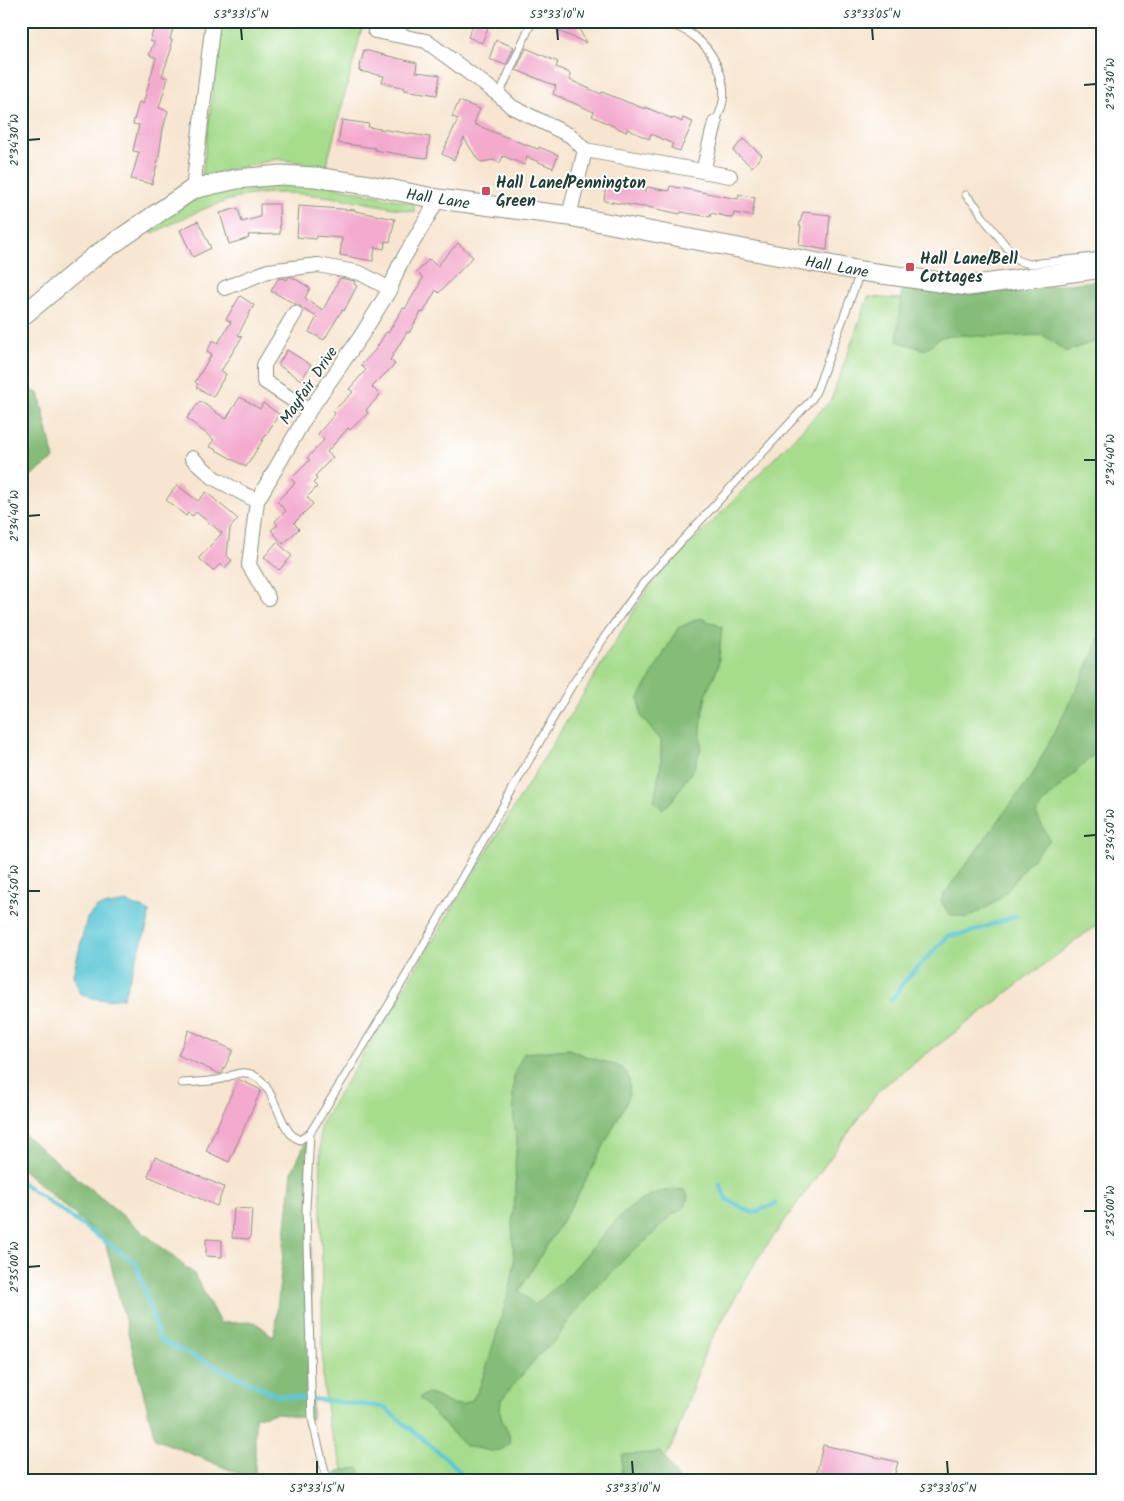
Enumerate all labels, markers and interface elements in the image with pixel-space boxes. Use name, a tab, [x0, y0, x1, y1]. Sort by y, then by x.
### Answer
text: 53°33'15"N	[213, 5, 269, 24]
text: 53°33'10"N	[530, 5, 584, 24]
text: 53°33'05"N	[843, 5, 901, 24]
text: 2°34'30"W	[1101, 58, 1120, 110]
text: 2°34'30"W	[5, 114, 24, 166]
place label: Hall Lane/Pennington Green	[496, 171, 646, 214]
street label: Hall Lane	[404, 182, 472, 217]
marker: Hall Lane/Pennington Green	[480, 185, 492, 197]
place label: Hall Lane/Bell Cottages	[920, 247, 1018, 290]
street label: Hall Lane	[803, 250, 871, 285]
marker: Hall Lane/Bell Cottages	[904, 261, 916, 273]
street label: Mayfair Drive	[274, 342, 345, 430]
text: 2°34'40"W	[1101, 434, 1120, 486]
text: 2°34'40"W	[5, 490, 24, 542]
text: 2°34'50"W	[1101, 809, 1120, 861]
text: 2°34'50"W	[5, 865, 24, 917]
text: 2°35'00"W	[1101, 1185, 1120, 1237]
text: 2°35'00"W	[5, 1241, 24, 1293]
text: 53°33'15"N	[289, 1479, 345, 1498]
text: 53°33'10"N	[606, 1479, 660, 1498]
text: 53°33'05"N	[919, 1479, 977, 1498]

